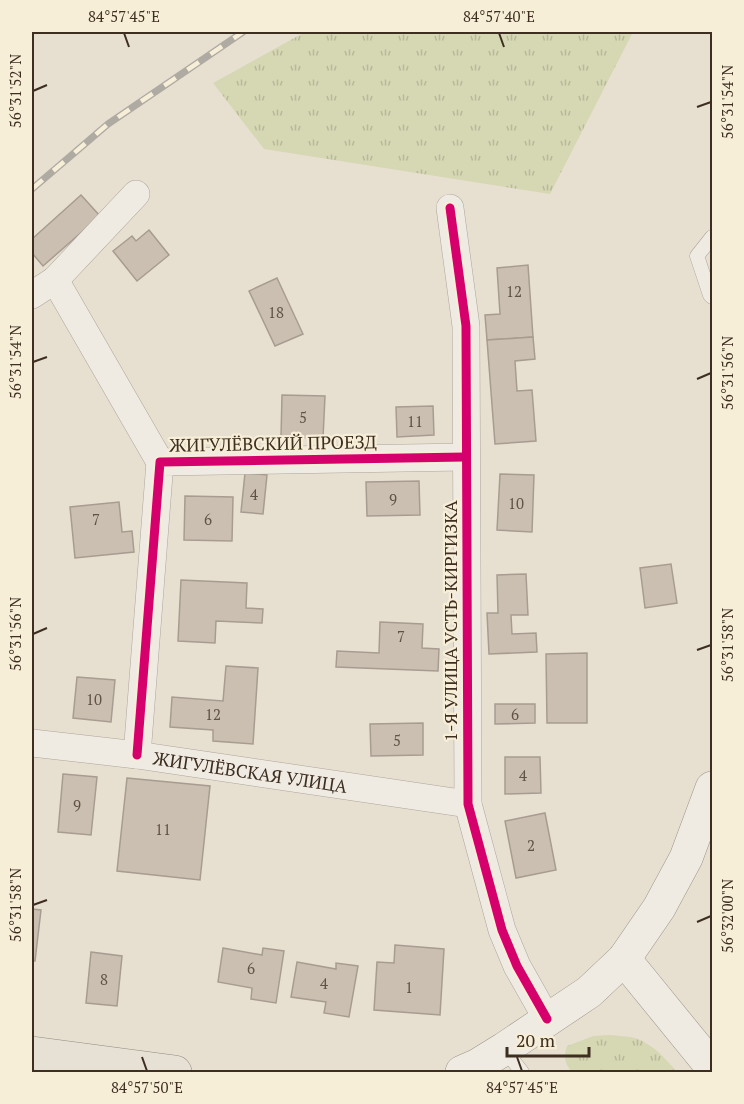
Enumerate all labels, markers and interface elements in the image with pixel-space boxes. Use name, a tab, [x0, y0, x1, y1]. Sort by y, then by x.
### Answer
text: 84°57'45"E	[88, 6, 160, 26]
text: 84°57'40"E	[463, 6, 535, 26]
text: 56°31'52"N	[5, 54, 25, 128]
text: 56°31'54"N	[717, 65, 737, 139]
house number: 12	[506, 281, 522, 301]
house number: 18	[268, 302, 284, 322]
text: 56°31'54"N	[5, 325, 25, 399]
text: 56°31'56"N	[717, 336, 737, 410]
house number: 5	[299, 407, 307, 427]
house number: 11	[407, 411, 423, 431]
street label: ЖИГУЛЁВСКИЙ ПРОЕЗД	[169, 429, 378, 457]
house number: 4	[250, 484, 258, 504]
house number: 9	[389, 489, 397, 509]
house number: 10	[508, 493, 524, 513]
street label: 1-Я УЛИЦА УСТЬ-КИРГИЗКА	[438, 500, 462, 742]
house number: 7	[92, 509, 100, 529]
house number: 6	[204, 509, 212, 529]
text: 56°31'56"N	[5, 597, 25, 671]
text: 56°31'58"N	[717, 608, 737, 682]
house number: 7	[397, 626, 405, 646]
house number: 10	[86, 689, 102, 709]
house number: 12	[205, 704, 221, 724]
house number: 6	[511, 704, 519, 724]
house number: 5	[393, 730, 401, 750]
street label: ЖИГУЛЁВСКАЯ УЛИЦА	[151, 745, 350, 798]
house number: 4	[519, 765, 527, 785]
house number: 9	[73, 795, 81, 815]
house number: 11	[155, 819, 171, 839]
house number: 2	[527, 835, 535, 855]
text: 56°31'58"N	[5, 868, 25, 942]
text: 56°32'00"N	[717, 879, 737, 953]
house number: 6	[247, 958, 255, 978]
house number: 8	[100, 969, 108, 989]
house number: 4	[320, 973, 328, 993]
house number: 1	[405, 977, 413, 997]
scale bar	[507, 1020, 590, 1058]
text: 20 m	[516, 1028, 556, 1052]
text: 84°57'50"E	[111, 1077, 183, 1097]
text: 84°57'45"E	[486, 1077, 558, 1097]

